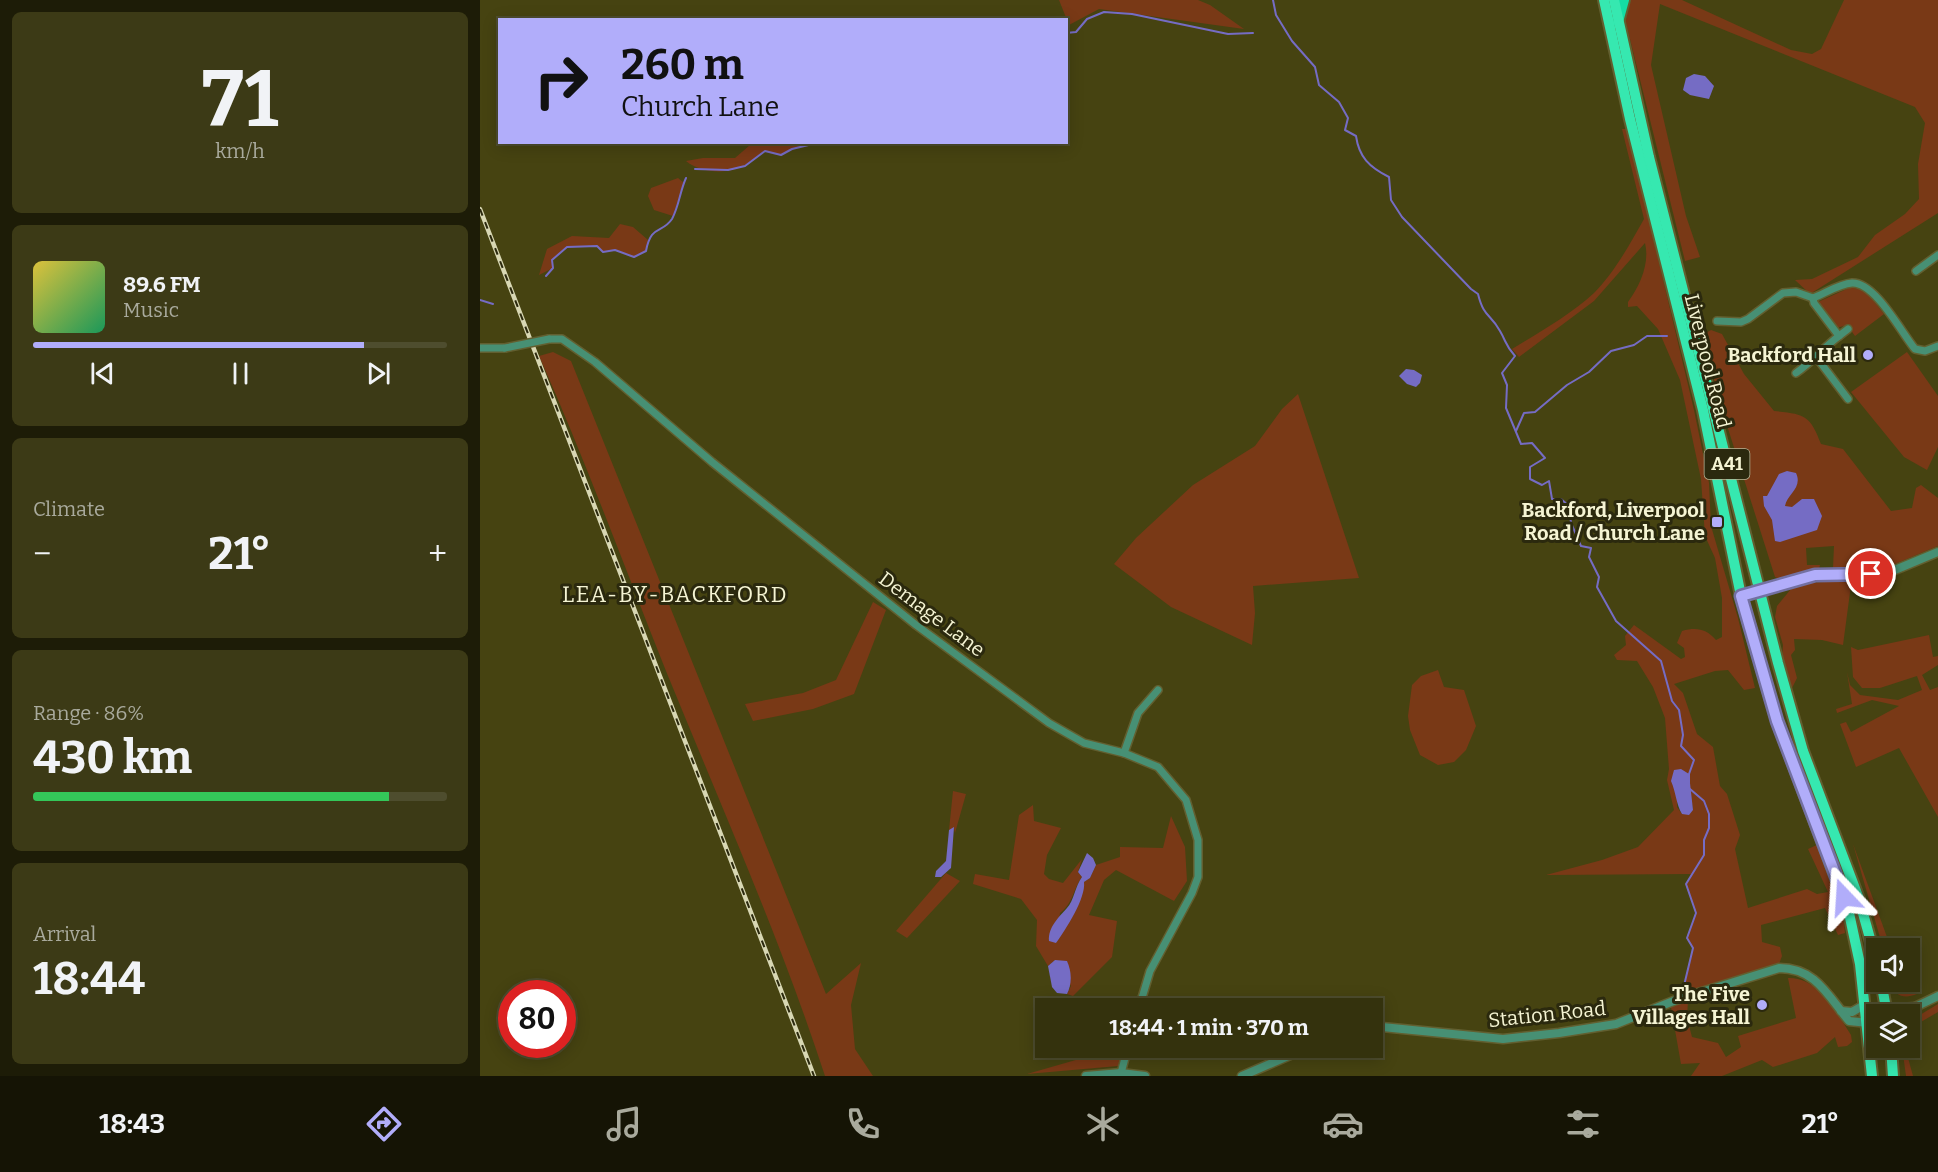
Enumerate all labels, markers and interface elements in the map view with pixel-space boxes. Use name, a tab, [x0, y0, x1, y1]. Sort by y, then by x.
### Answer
text: 260 m	[621, 40, 744, 90]
icon: right	[522, 42, 600, 120]
text: 71	[202, 53, 278, 147]
text: Church Lane	[621, 91, 779, 123]
text: km/h	[215, 139, 265, 163]
text: 89.6 FM	[123, 271, 201, 298]
street label: Liverpool Road	[1680, 291, 1736, 431]
text: Music	[123, 298, 179, 322]
place label: Backford Hall	[1728, 343, 1856, 367]
marker: Backford Hall	[1861, 348, 1875, 362]
icon: previous	[86, 357, 119, 390]
icon: pause	[224, 357, 257, 390]
icon: next	[362, 357, 395, 390]
road number: A41	[1704, 449, 1750, 479]
text: Climate	[33, 497, 105, 521]
place label: Backford, Liverpool Road / Church Lane	[1522, 498, 1705, 545]
marker: Backford, Liverpool Road / Church Lane	[1710, 515, 1724, 529]
text: 21°	[208, 527, 271, 581]
text: −	[33, 534, 51, 574]
text: +	[428, 534, 447, 574]
pin	[1845, 548, 1896, 599]
icon: arrive	[1854, 557, 1887, 590]
street label: Demage Lane	[874, 566, 990, 662]
district label: LEA-BY-BACKFORD	[562, 581, 788, 608]
text: Range · 86%	[33, 701, 144, 725]
text: 430 km	[33, 731, 192, 785]
position arrow	[1812, 865, 1876, 929]
text: Arrival	[33, 922, 96, 946]
map controls	[1866, 938, 1920, 1058]
button: sound	[1866, 938, 1920, 992]
text: 18:44	[33, 952, 145, 1006]
speed limit sign: 80	[498, 980, 576, 1058]
place label: The Five Villages Hall	[1632, 982, 1750, 1029]
street label: Station Road	[1487, 996, 1607, 1032]
marker: The Five Villages Hall	[1755, 998, 1769, 1012]
button: layers	[1866, 1004, 1920, 1058]
text: 18:44 · 1 min · 370 m	[1109, 1014, 1309, 1041]
icon: directions	[363, 1103, 405, 1145]
icon: music	[603, 1103, 645, 1145]
icon: phone	[842, 1103, 884, 1145]
icon: climate	[1082, 1103, 1124, 1145]
icon: car	[1322, 1103, 1364, 1145]
icon: filters	[1562, 1103, 1604, 1145]
text: 18:43	[99, 1108, 165, 1140]
text: 21°	[1801, 1108, 1839, 1140]

